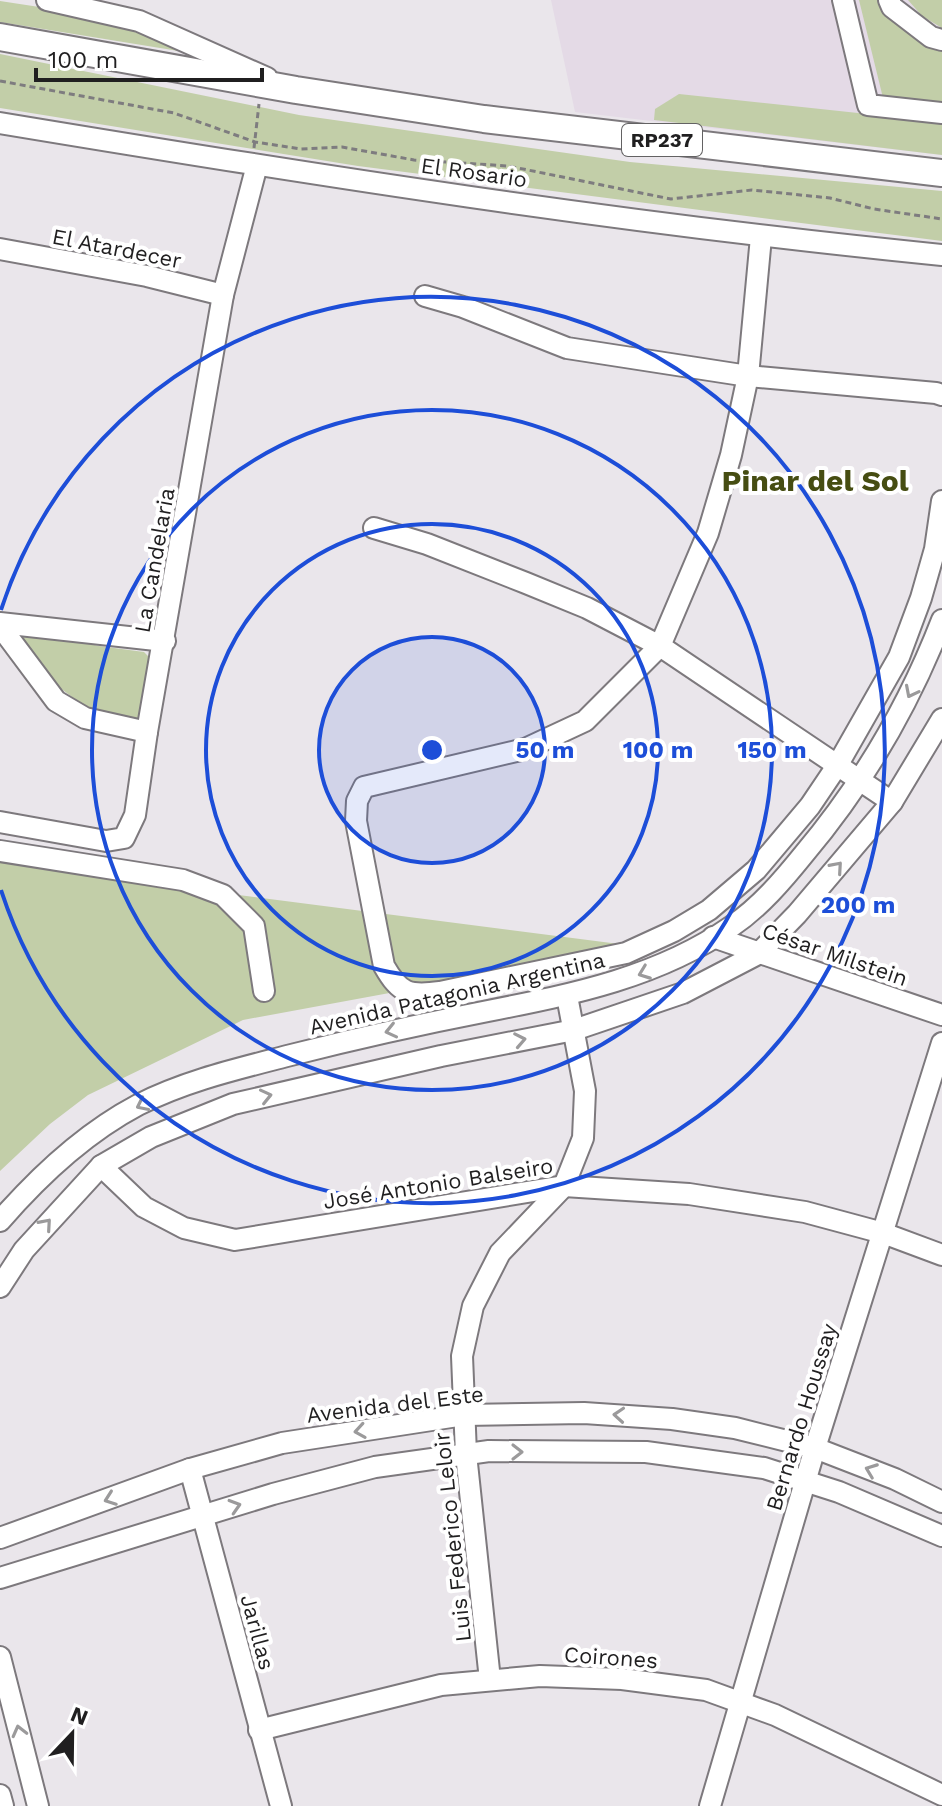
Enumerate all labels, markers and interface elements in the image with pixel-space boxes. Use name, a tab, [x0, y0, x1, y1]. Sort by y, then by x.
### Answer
scale bar	[36, 32, 262, 82]
text: 100 m	[48, 46, 118, 74]
road number: RP237	[622, 124, 702, 156]
street label: El Rosario	[419, 153, 529, 192]
street label: El Atardecer	[50, 224, 184, 273]
district label: Pinar del Sol	[721, 463, 909, 498]
street label: La Candelaria	[129, 486, 180, 635]
one-way arrow	[905, 683, 921, 698]
centre of rings	[418, 736, 446, 764]
text: 50 m	[516, 736, 574, 764]
text: 100 m	[623, 736, 693, 764]
text: 150 m	[737, 736, 807, 764]
one-way arrow	[827, 862, 842, 877]
text: 200 m	[821, 891, 895, 919]
street label: César Milstein	[759, 918, 911, 991]
street label: Avenida Patagonia Argentina	[307, 947, 607, 1040]
one-way arrow	[638, 963, 652, 980]
one-way arrow	[384, 1022, 398, 1039]
one-way arrow	[513, 1033, 527, 1050]
one-way arrow	[259, 1089, 272, 1106]
one-way arrow	[136, 1095, 151, 1111]
street label: José Antonio Balseiro	[321, 1153, 555, 1214]
one-way arrow	[36, 1219, 51, 1234]
street label: Bernardo Houssay	[761, 1320, 842, 1514]
street label: Avenida del Este	[305, 1381, 485, 1428]
one-way arrow	[612, 1407, 625, 1424]
one-way arrow	[353, 1422, 367, 1439]
street label: Luis Federico Leloir	[429, 1431, 476, 1643]
one-way arrow	[511, 1443, 524, 1461]
one-way arrow	[865, 1463, 879, 1480]
one-way arrow	[104, 1489, 118, 1506]
one-way arrow	[228, 1499, 241, 1515]
street label: Jarillas	[235, 1592, 280, 1672]
street label: Coirones	[563, 1642, 659, 1673]
north arrow	[32, 1694, 112, 1774]
text: N	[67, 1701, 92, 1731]
one-way arrow	[12, 1725, 29, 1739]

